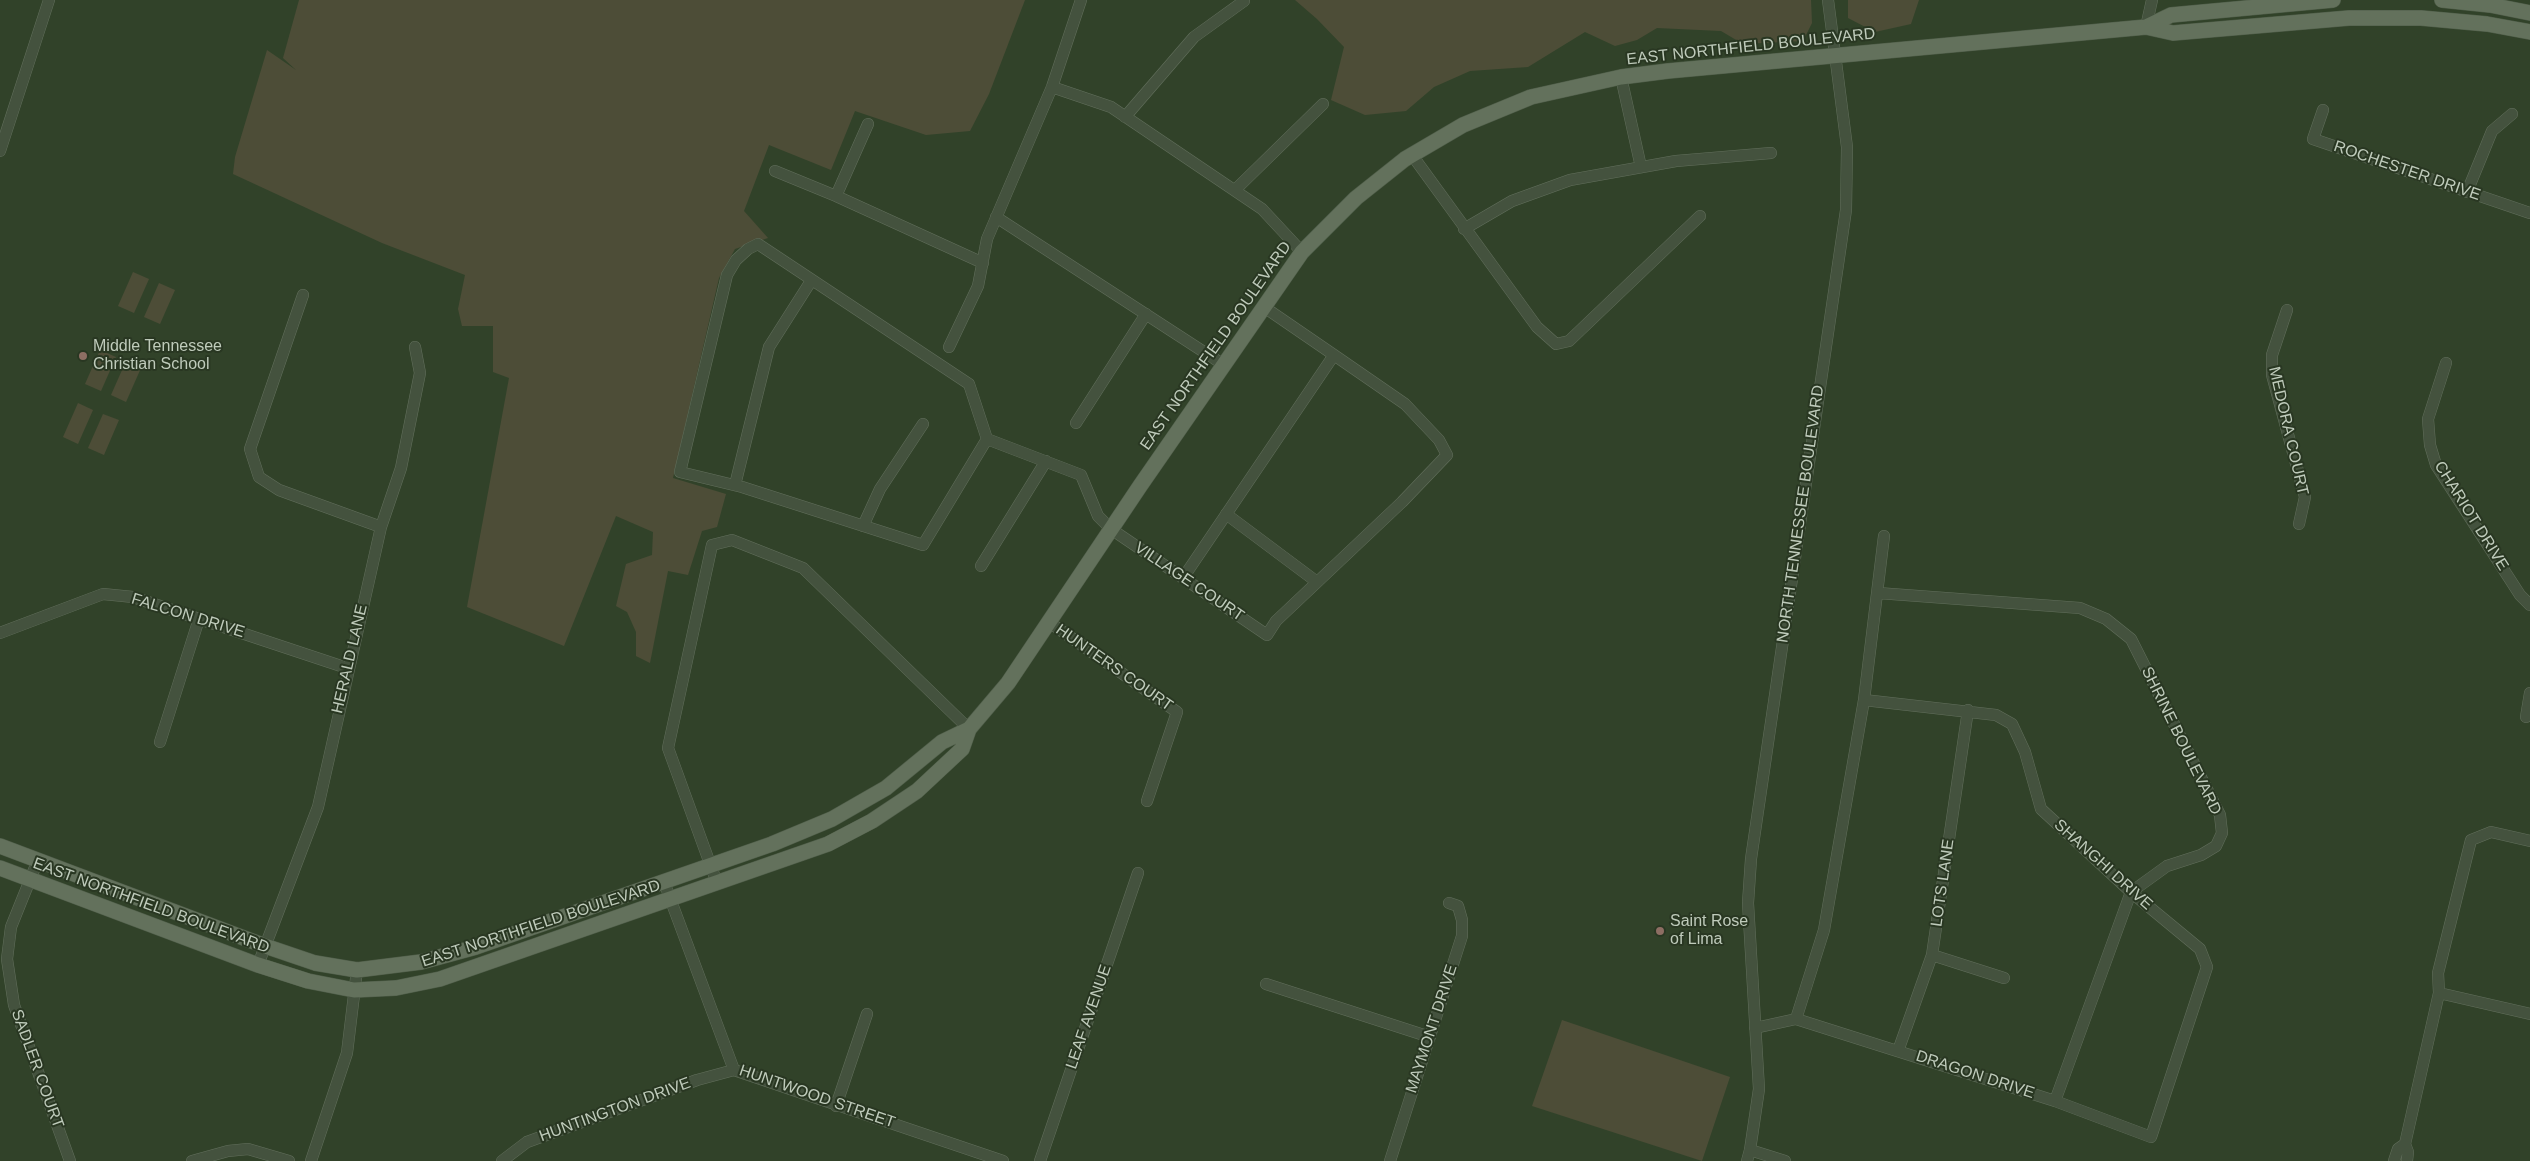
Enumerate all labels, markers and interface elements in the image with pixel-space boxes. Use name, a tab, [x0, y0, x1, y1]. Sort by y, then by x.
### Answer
street label: EAST NORTHFIELD BOULEVARD	[1626, 24, 1876, 70]
street label: ROCHESTER DRIVE	[2331, 137, 2483, 205]
street label: EAST NORTHFIELD BOULEVARD	[1136, 238, 1296, 454]
place label: Middle Tennessee Christian School	[93, 337, 222, 375]
marker: Middle Tennessee Christian School	[77, 350, 89, 362]
street label: MEDORA COURT	[2264, 365, 2312, 497]
street label: NORTH TENNESSEE BOULEVARD	[1773, 384, 1829, 644]
street label: CHARIOT DRIVE	[2430, 458, 2512, 574]
street label: VILLAGE COURT	[1131, 538, 1247, 626]
street label: FALCON DRIVE	[129, 590, 247, 642]
street label: HERALD LANE	[328, 603, 372, 715]
street label: HUNTERS COURT	[1052, 620, 1176, 716]
street label: SHRINE BOULEVARD	[2137, 664, 2225, 818]
street label: SHANGHI DRIVE	[2050, 816, 2156, 914]
street label: LOTS LANE	[1927, 838, 1959, 928]
street label: EAST NORTHFIELD BOULEVARD	[30, 854, 272, 958]
street label: EAST NORTHFIELD BOULEVARD	[419, 876, 663, 972]
place label: Saint Rose of Lima	[1670, 912, 1748, 950]
marker: Saint Rose of Lima	[1654, 925, 1666, 937]
street label: LEAF AVENUE	[1062, 962, 1116, 1072]
street label: MAYMONT DRIVE	[1402, 962, 1462, 1096]
street label: SADLER COURT	[7, 1007, 67, 1131]
street label: DRAGON DRIVE	[1913, 1047, 2037, 1103]
street label: HUNTWOOD STREET	[737, 1061, 897, 1133]
street label: HUNTINGTON DRIVE	[537, 1074, 693, 1146]

